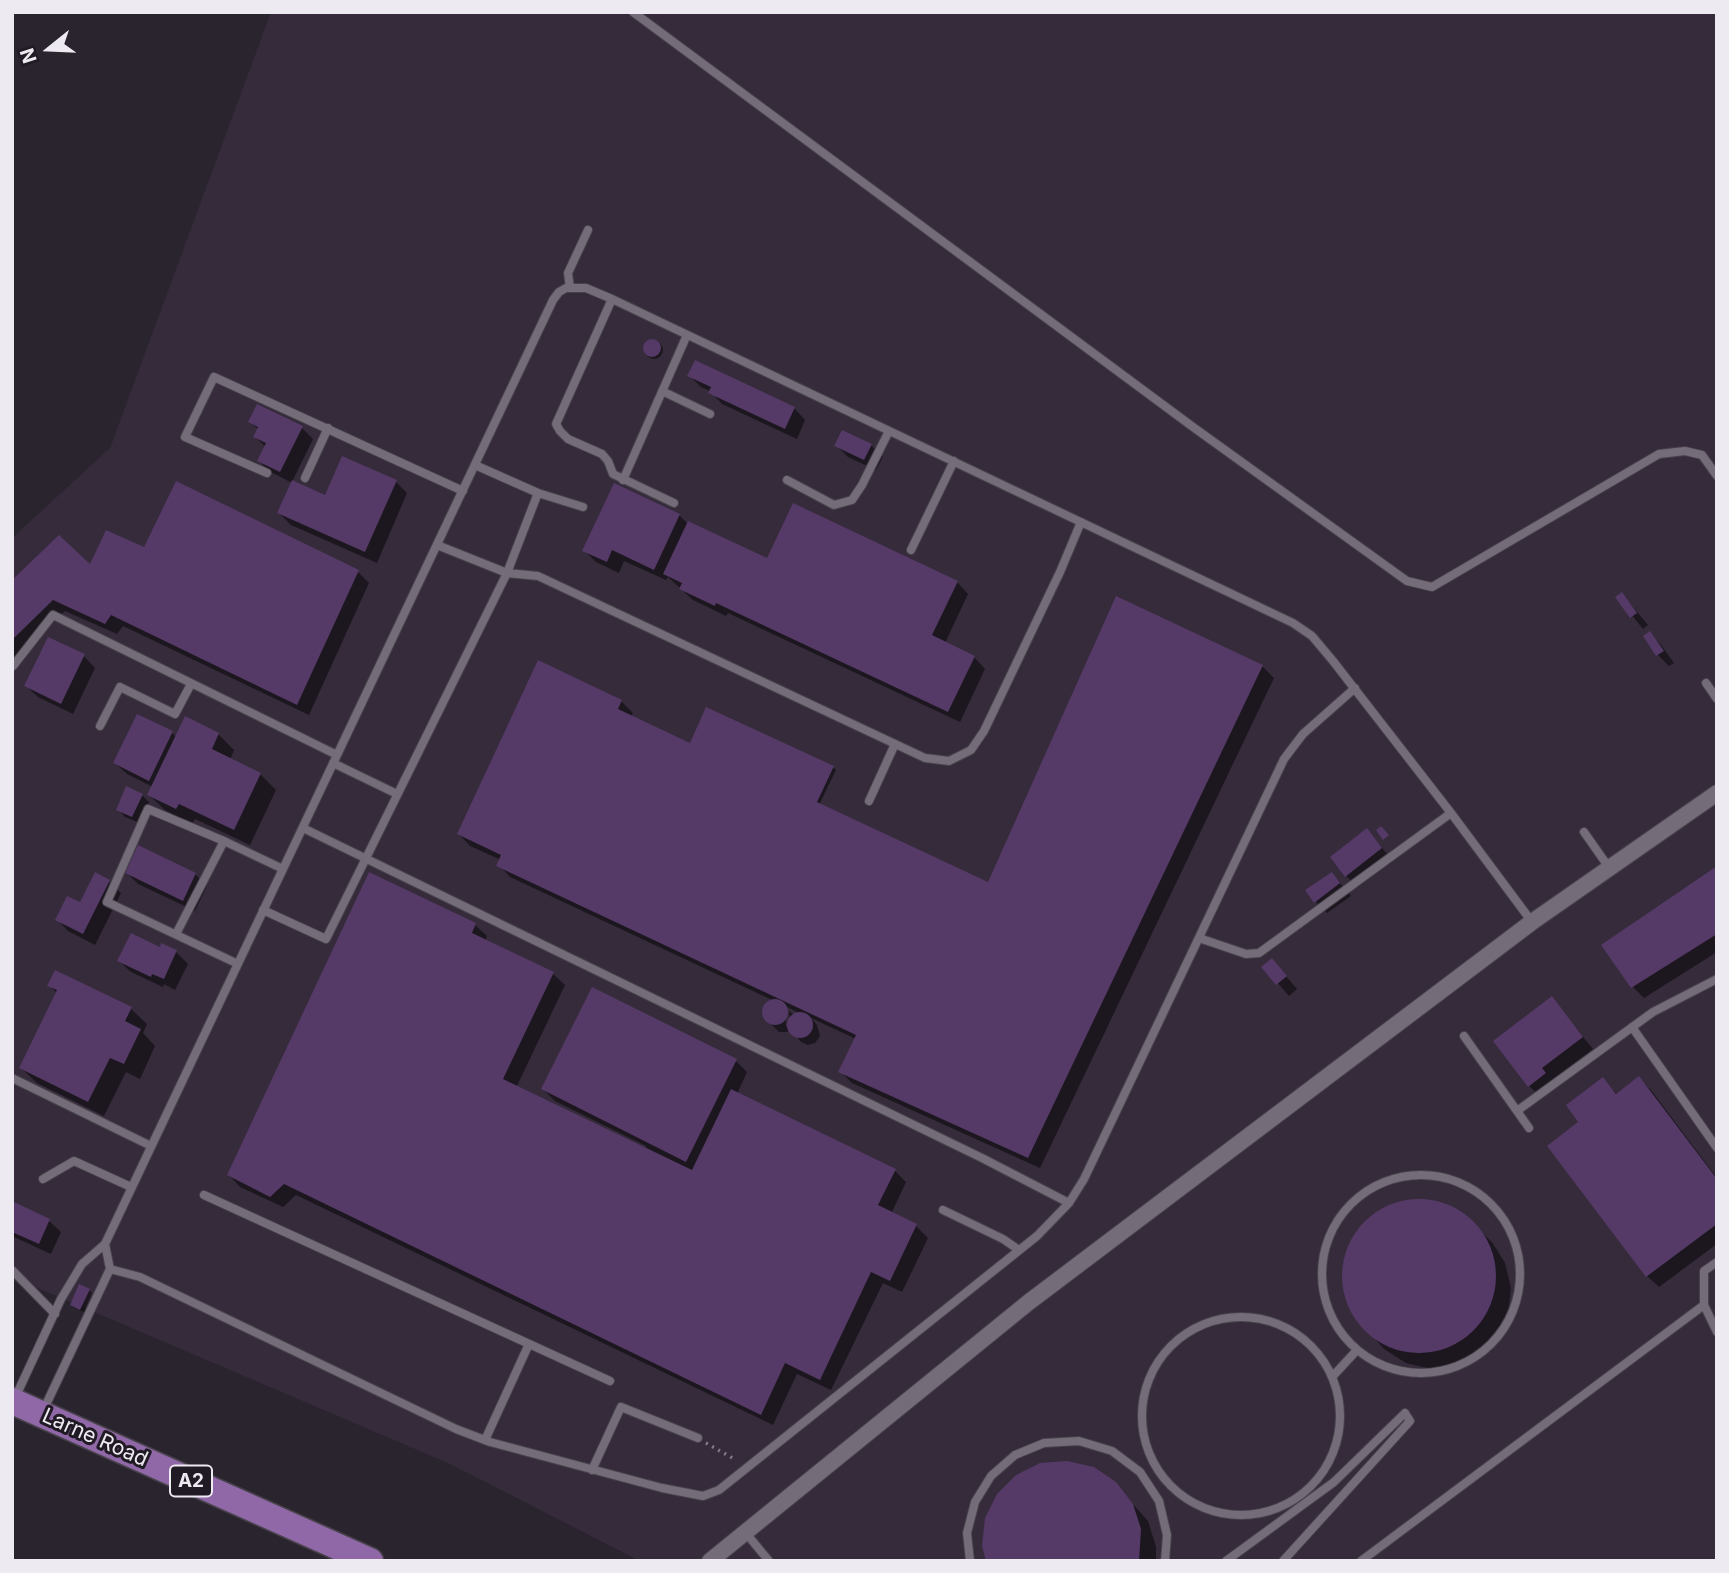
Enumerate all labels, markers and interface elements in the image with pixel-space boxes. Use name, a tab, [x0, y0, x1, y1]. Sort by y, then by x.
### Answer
north arrow	[14, 14, 84, 84]
text: N	[15, 45, 42, 66]
street label: Larne Road	[38, 1403, 152, 1473]
road number: A2	[170, 1466, 212, 1497]

